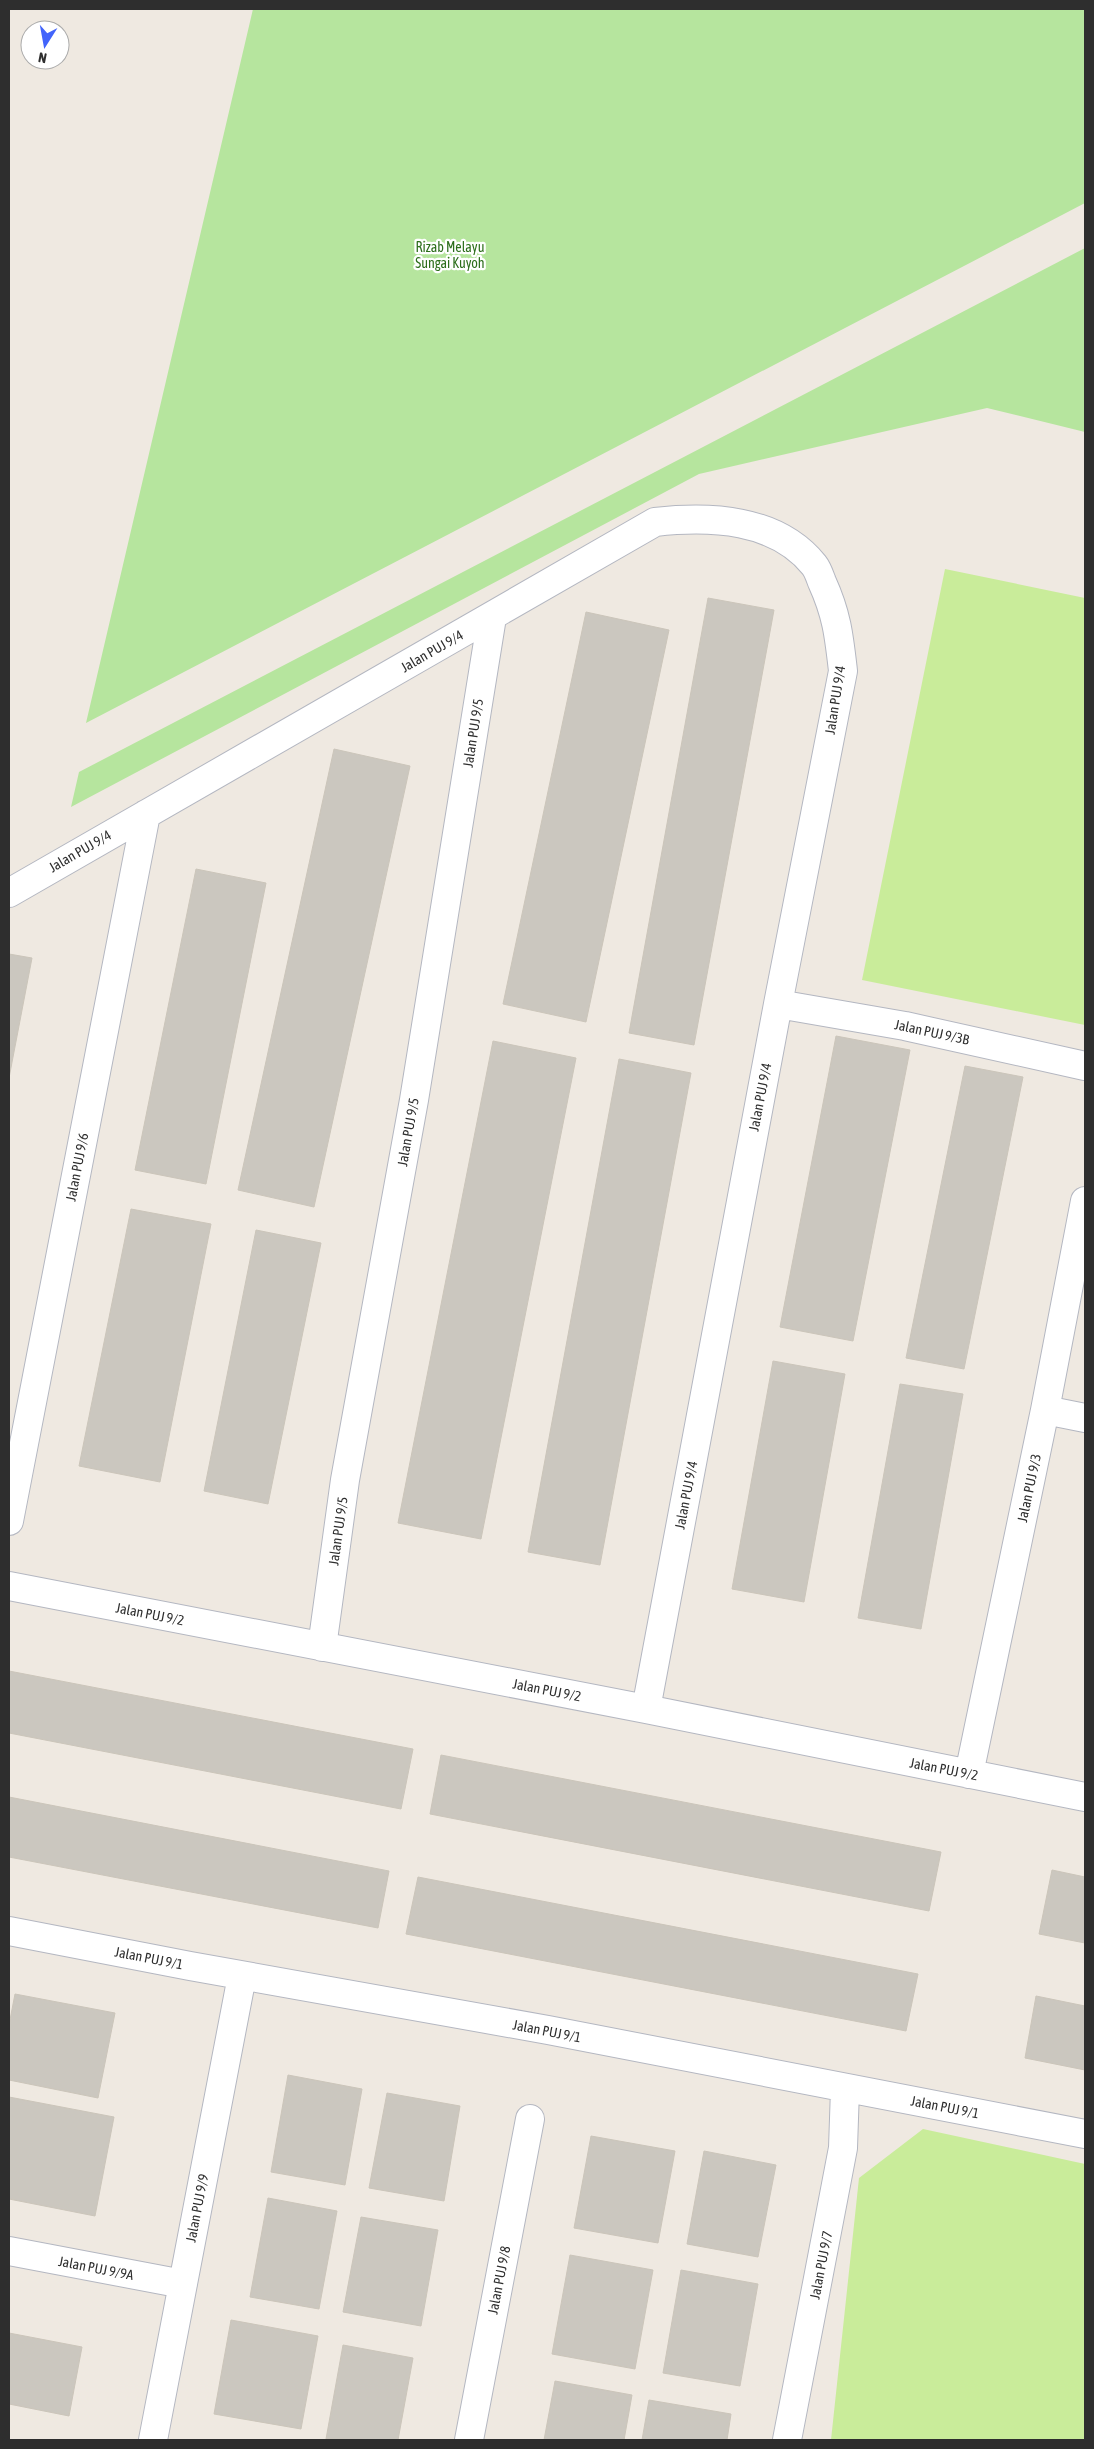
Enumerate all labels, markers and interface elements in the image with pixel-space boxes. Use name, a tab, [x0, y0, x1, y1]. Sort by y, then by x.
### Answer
north arrow	[20, 20, 70, 70]
text: N	[37, 49, 48, 66]
park label: Rizab Melayu Sungai Kuyoh	[415, 239, 485, 271]
street label: Jalan PUJ 9/4	[398, 627, 466, 675]
street label: Jalan PUJ 9/4	[822, 664, 848, 735]
street label: Jalan PUJ 9/5	[460, 698, 486, 768]
street label: Jalan PUJ 9/4	[46, 827, 114, 875]
street label: Jalan PUJ 9/3B	[893, 1016, 971, 1048]
street label: Jalan PUJ 9/4	[746, 1061, 775, 1133]
street label: Jalan PUJ 9/5	[394, 1096, 422, 1168]
street label: Jalan PUJ 9/6	[63, 1131, 92, 1203]
street label: Jalan PUJ 9/3	[1014, 1452, 1044, 1524]
street label: Jalan PUJ 9/4	[672, 1459, 701, 1531]
street label: Jalan PUJ 9/5	[325, 1496, 351, 1566]
street label: Jalan PUJ 9/2	[114, 1600, 186, 1628]
street label: Jalan PUJ 9/2	[511, 1676, 583, 1704]
street label: Jalan PUJ 9/2	[908, 1755, 980, 1783]
street label: Jalan PUJ 9/1	[113, 1944, 185, 1972]
street label: Jalan PUJ 9/1	[511, 2017, 583, 2045]
street label: Jalan PUJ 9/1	[909, 2093, 981, 2121]
street label: Jalan PUJ 9/9	[183, 2172, 211, 2244]
street label: Jalan PUJ 9/7	[807, 2229, 835, 2301]
street label: Jalan PUJ 9/8	[485, 2244, 514, 2316]
street label: Jalan PUJ 9/9A	[57, 2253, 135, 2283]

